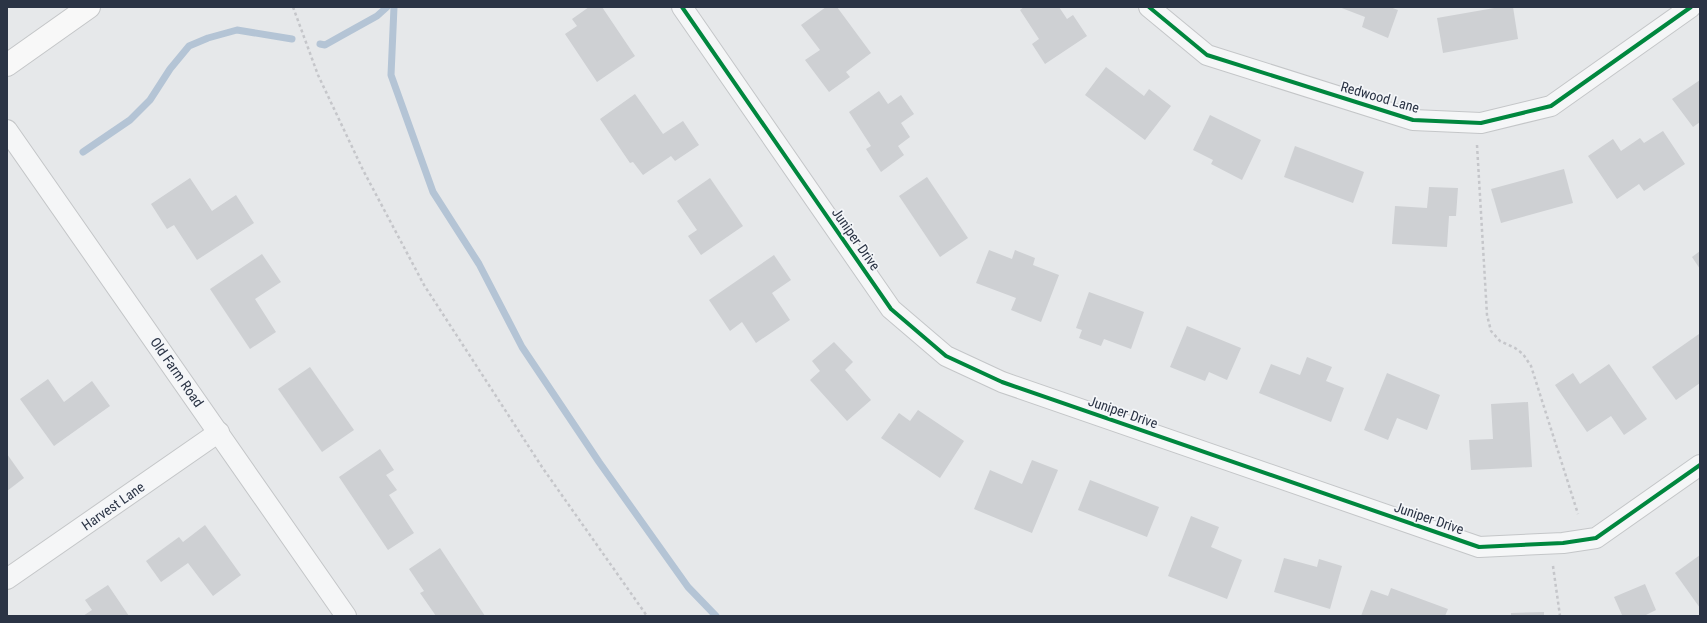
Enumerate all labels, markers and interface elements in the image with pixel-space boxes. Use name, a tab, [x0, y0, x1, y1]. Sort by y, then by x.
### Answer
street label: Redwood Lane	[1339, 78, 1422, 116]
street label: Juniper Drive	[829, 205, 884, 274]
street label: Old Farm Road	[147, 334, 207, 410]
street label: Juniper Drive	[1086, 393, 1160, 431]
street label: Harvest Lane	[79, 478, 148, 533]
street label: Juniper Drive	[1392, 499, 1466, 537]

